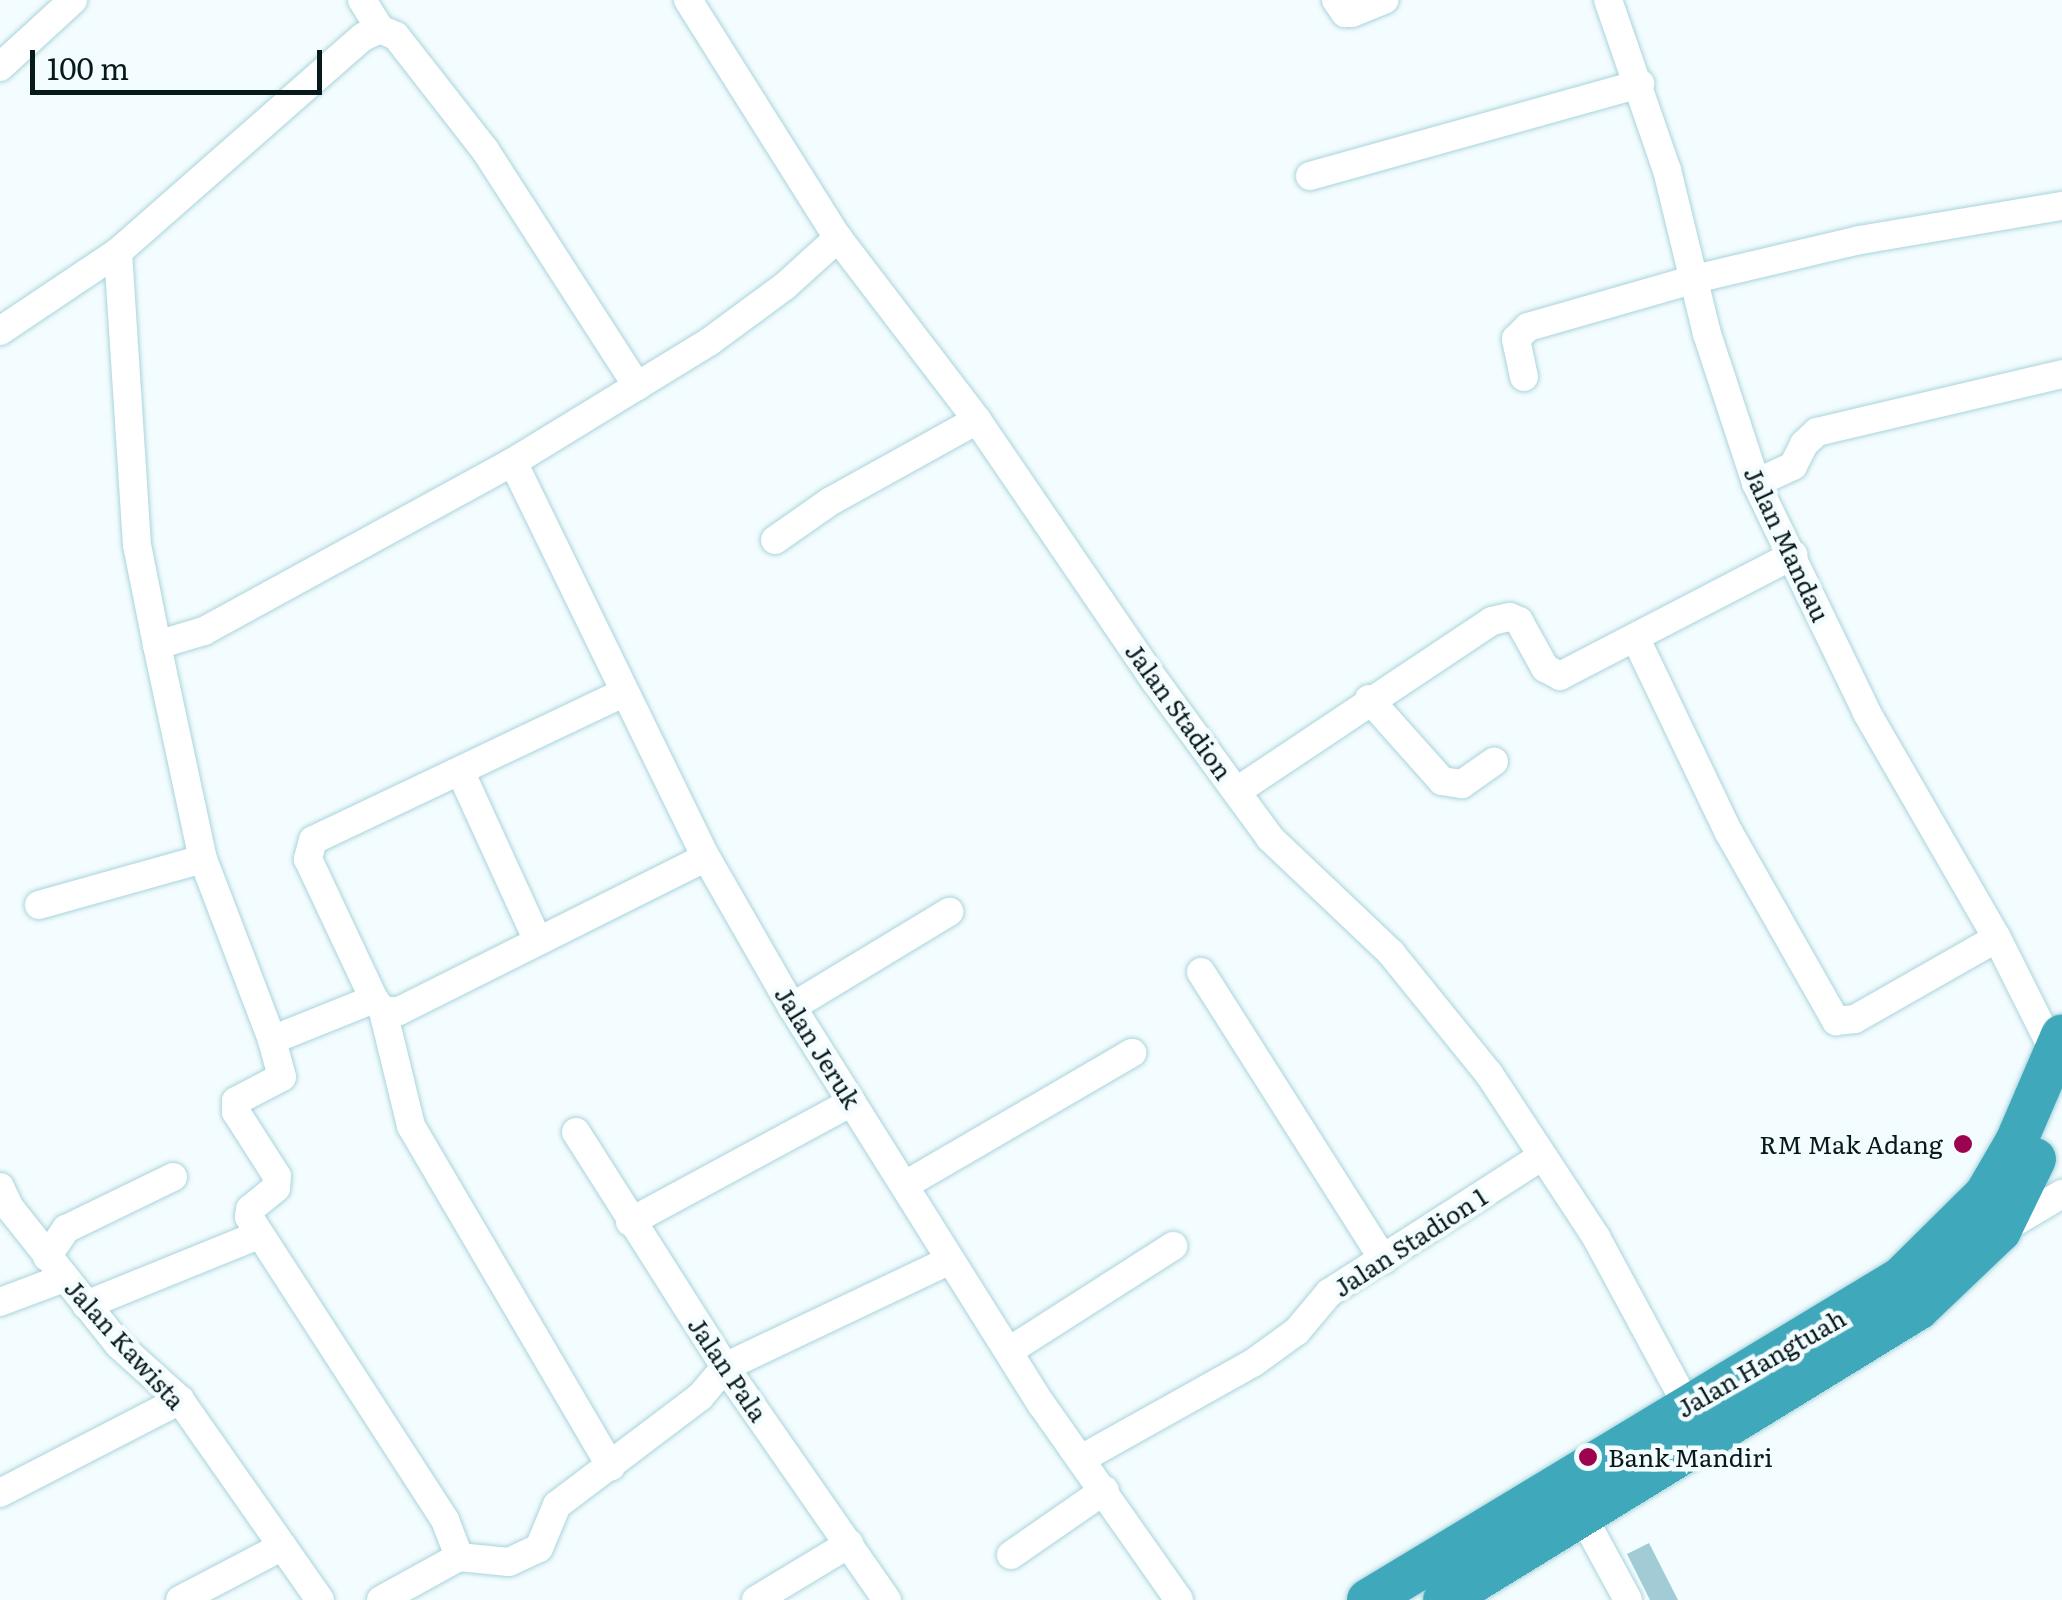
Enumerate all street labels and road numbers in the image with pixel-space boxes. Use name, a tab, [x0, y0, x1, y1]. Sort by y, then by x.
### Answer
street label: Jalan Mandau	[1738, 462, 1836, 626]
street label: Jalan Stadion	[1119, 637, 1239, 785]
street label: Jalan Jeruk	[769, 980, 867, 1114]
street label: Jalan Stadion 1	[1328, 1181, 1492, 1303]
street label: Jalan Kawista	[59, 1273, 191, 1415]
street label: Jalan Hangtuah	[1671, 1303, 1851, 1423]
street label: Jalan Pala	[682, 1311, 774, 1427]

